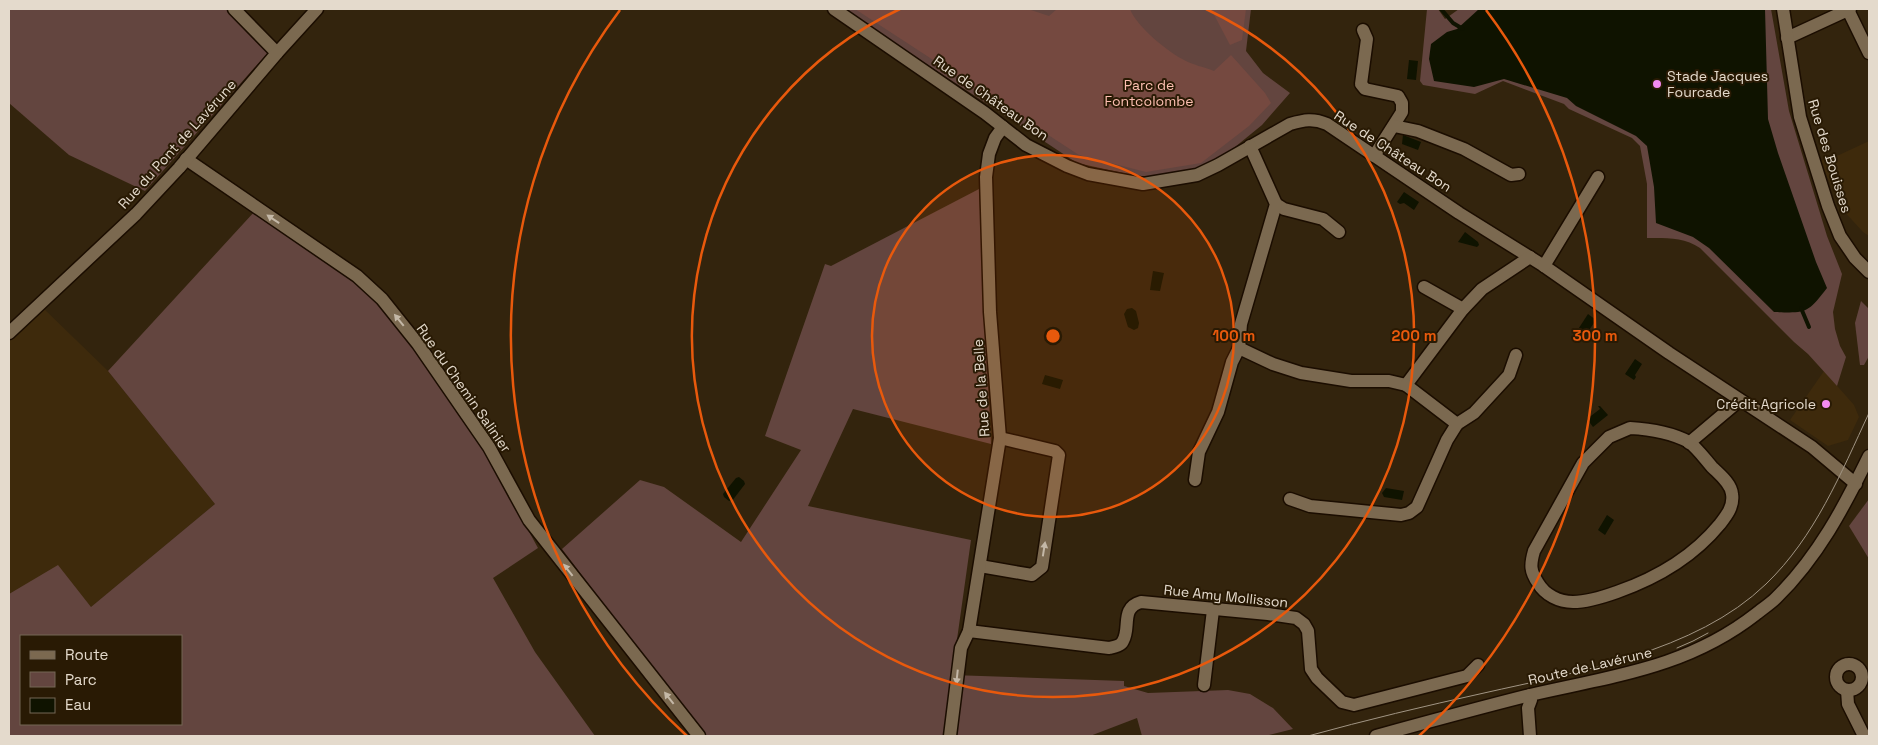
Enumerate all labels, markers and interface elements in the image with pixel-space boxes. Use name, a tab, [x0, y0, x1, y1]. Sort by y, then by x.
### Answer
street label: Rue de Château Bon	[930, 52, 1052, 144]
place label: Stade Jacques Fourcade	[1667, 67, 1768, 101]
street label: Rue du Pont de Lavérune	[114, 75, 240, 213]
park label: Parc de Fontcolombe	[1104, 76, 1194, 110]
marker: Stade Jacques Fourcade	[1651, 78, 1663, 90]
street label: Rue des Bouisses	[1804, 97, 1856, 215]
street label: Rue de Château Bon	[1331, 106, 1455, 196]
one-way arrow	[267, 214, 280, 224]
one-way arrow	[393, 314, 404, 327]
street label: Rue du Chemin Salinier	[413, 320, 515, 456]
text: 100 m	[1213, 326, 1255, 345]
text: 200 m	[1392, 326, 1436, 345]
text: 300 m	[1572, 326, 1618, 345]
centre of rings	[1044, 327, 1062, 345]
street label: Rue de la Belle	[969, 339, 993, 437]
place label: Crédit Agricole	[1716, 395, 1816, 413]
marker: Crédit Agricole	[1820, 398, 1832, 410]
one-way arrow	[1041, 541, 1049, 557]
one-way arrow	[563, 564, 574, 577]
street label: Rue Amy Mollisson	[1163, 581, 1289, 611]
legend	[20, 635, 182, 725]
street label: Route de Lavérune	[1526, 643, 1654, 689]
text: Route	[65, 645, 109, 664]
text: Parc	[65, 670, 97, 689]
one-way arrow	[953, 670, 961, 686]
one-way arrow	[663, 692, 674, 705]
text: Eau	[65, 695, 91, 714]

